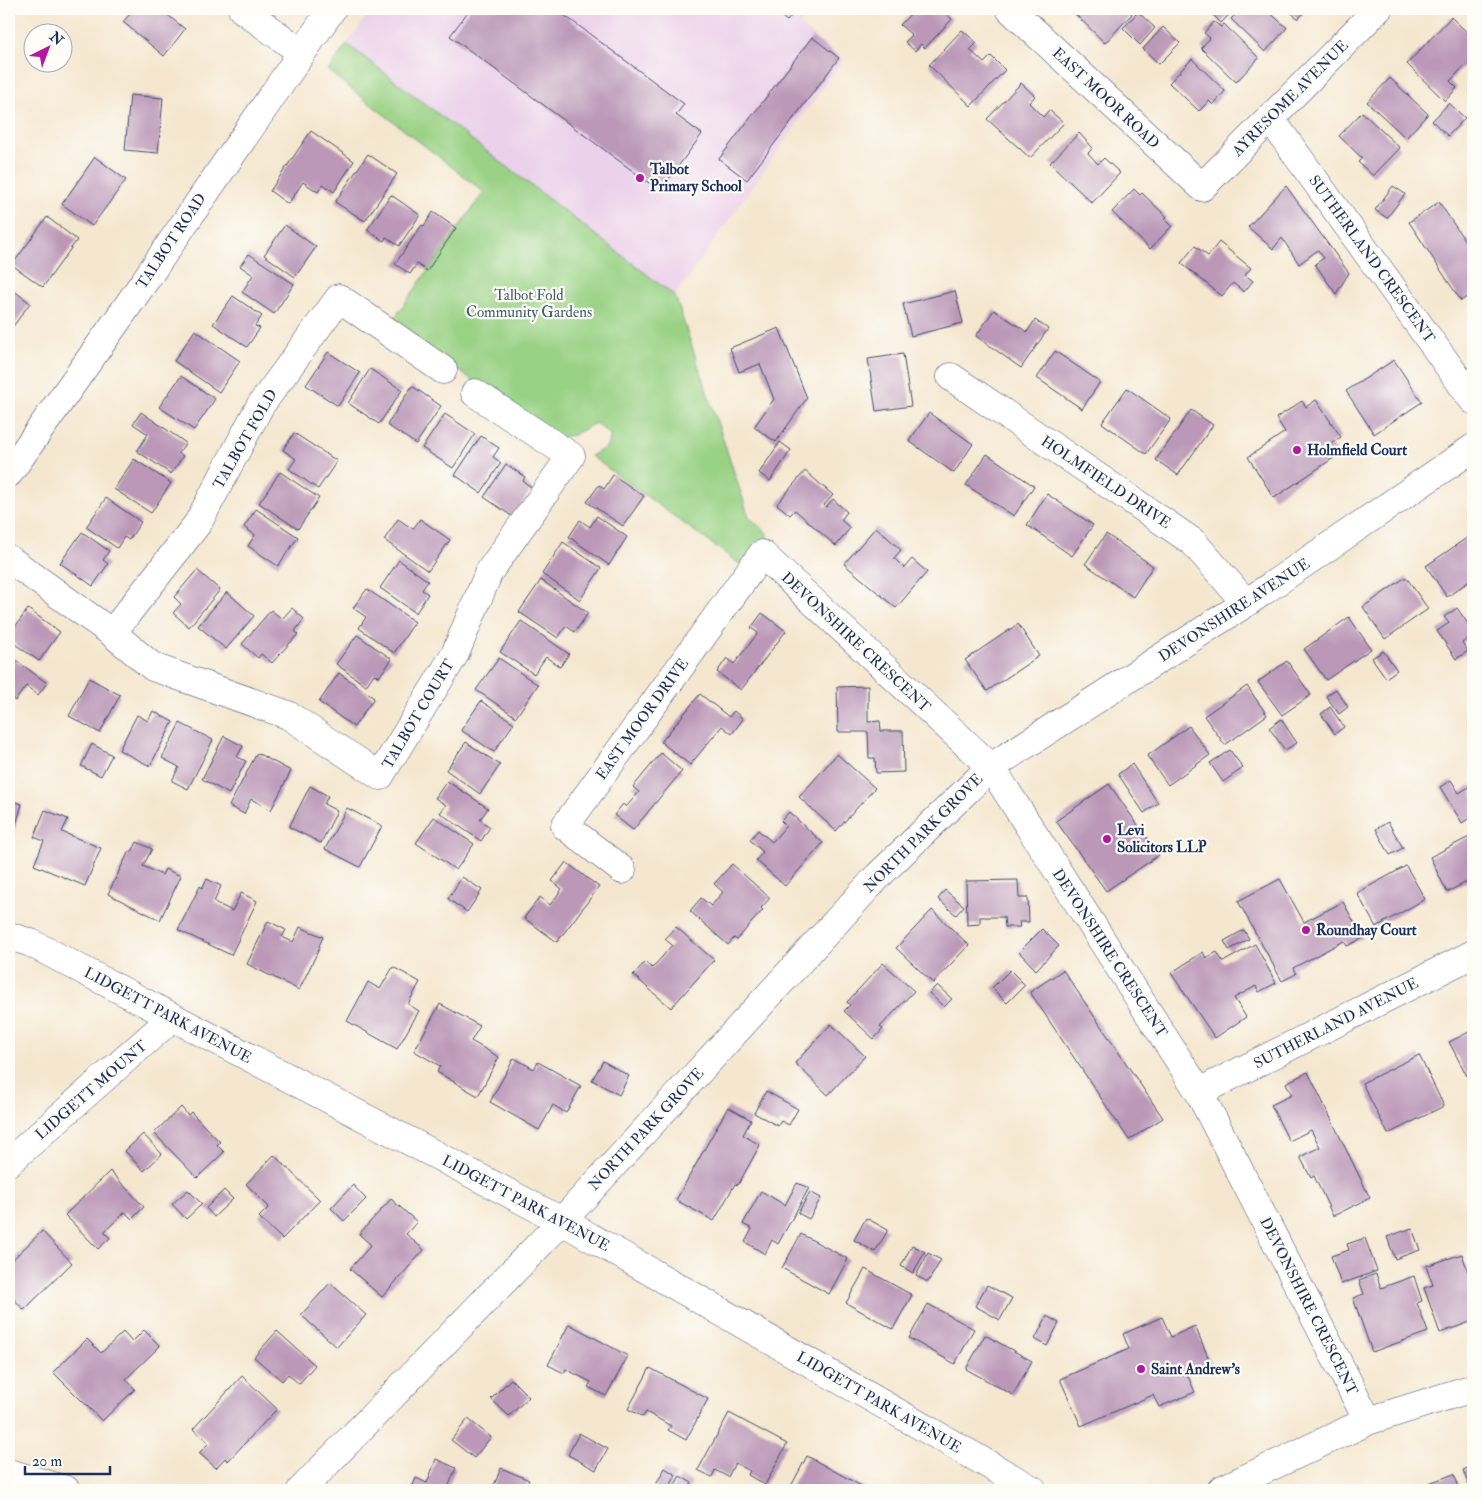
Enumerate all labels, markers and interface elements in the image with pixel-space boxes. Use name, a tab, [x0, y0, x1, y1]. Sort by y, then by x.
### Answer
north arrow	[22, 22, 72, 72]
text: N	[45, 28, 67, 50]
street label: AYRESOME AVENUE	[1228, 36, 1353, 161]
street label: EAST MOOR ROAD	[1048, 44, 1163, 153]
place label: Talbot Primary School	[649, 160, 742, 197]
marker: Talbot Primary School	[634, 172, 646, 184]
street label: SUTHERLAND CRESCENT	[1304, 172, 1439, 347]
street label: TALBOT ROAD	[132, 190, 211, 293]
park label: Talbot Fold Community Gardens	[466, 286, 592, 322]
street label: TALBOT FOLD	[209, 386, 282, 492]
street label: HOLMFIELD DRIVE	[1037, 432, 1174, 533]
place label: Holmfield Court	[1307, 441, 1407, 460]
marker: Holmfield Court	[1291, 444, 1303, 456]
street label: DEVONSHIRE AVENUE	[1155, 554, 1314, 666]
street label: DEVONSHIRE CRESCENT	[777, 568, 934, 717]
street label: EAST MOOR DRIVE	[592, 655, 693, 784]
street label: TALBOT COURT	[378, 656, 459, 773]
street label: NORTH PARK GROVE	[860, 770, 987, 897]
place label: Levi Solicitors LLP	[1117, 821, 1207, 857]
marker: Levi Solicitors LLP	[1101, 833, 1113, 845]
street label: DEVONSHIRE CRESCENT	[1048, 865, 1171, 1041]
place label: Roundhay Court	[1316, 921, 1417, 941]
marker: Roundhay Court	[1300, 924, 1312, 936]
street label: LIDGETT PARK AVENUE	[81, 963, 255, 1068]
street label: SUTHERLAND AVENUE	[1251, 974, 1422, 1073]
street label: LIDGETT MOUNT	[32, 1037, 151, 1144]
street label: NORTH PARK GROVE	[585, 1064, 708, 1195]
street label: LIDGETT PARK AVENUE	[439, 1151, 613, 1256]
street label: DEVONSHIRE CRESCENT	[1255, 1214, 1362, 1398]
street label: LIDGETT PARK AVENUE	[793, 1347, 965, 1458]
place label: Saint Andrew's	[1151, 1360, 1240, 1379]
marker: Saint Andrew's	[1135, 1363, 1147, 1375]
scale bar	[25, 1444, 110, 1476]
text: 20 m	[32, 1452, 62, 1471]

